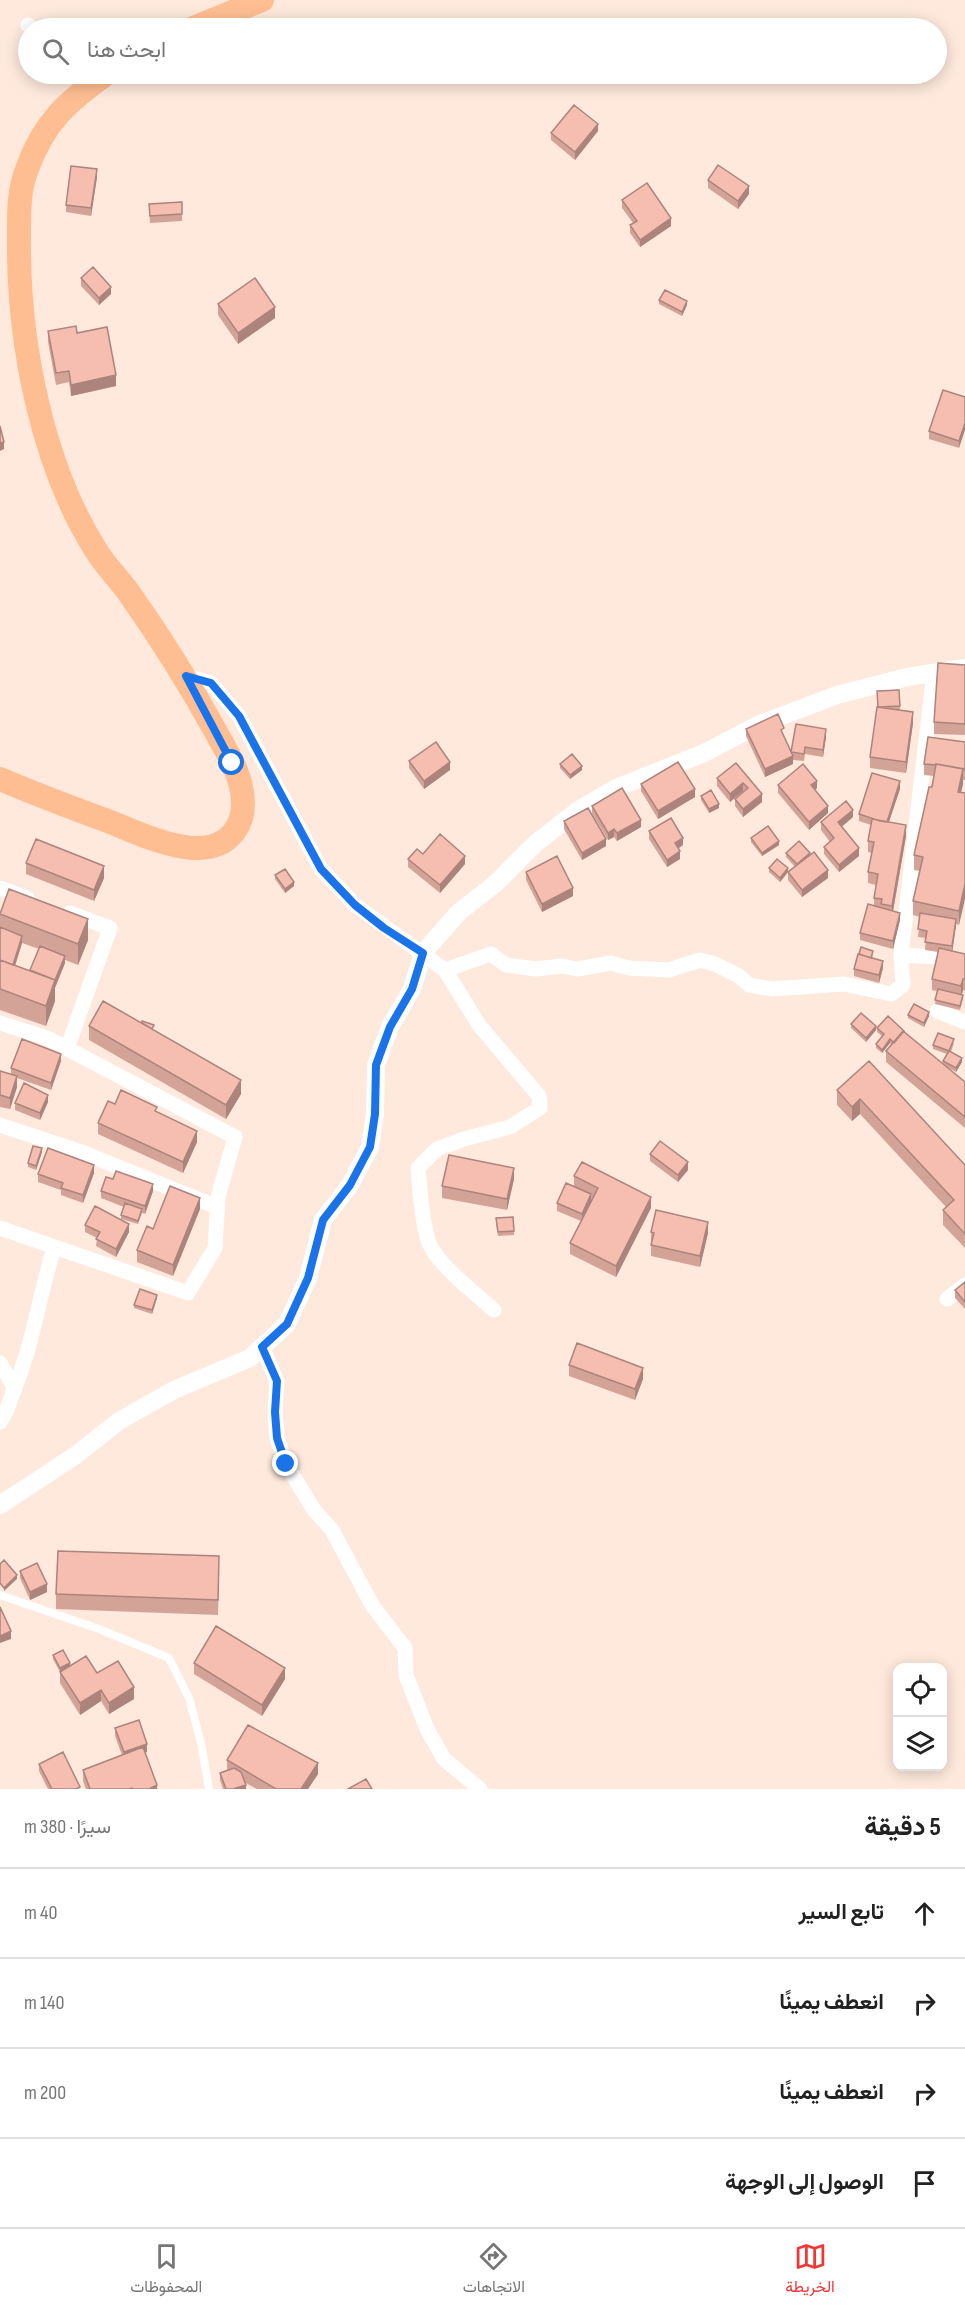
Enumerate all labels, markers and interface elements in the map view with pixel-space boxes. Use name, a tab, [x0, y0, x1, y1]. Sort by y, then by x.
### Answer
search box	[18, 18, 947, 84]
icon: search	[39, 35, 72, 68]
text: ابحث هنا	[87, 37, 166, 64]
route start	[218, 749, 244, 775]
route end	[272, 1450, 298, 1476]
map controls	[893, 1663, 947, 1771]
button: locate	[893, 1663, 947, 1717]
button: layers	[893, 1717, 947, 1771]
text: 5 دقيقة	[864, 1812, 941, 1843]
text: سيرًا · 380 m	[24, 1815, 111, 1839]
icon: ahead	[908, 1897, 941, 1930]
text: تابع السير	[799, 1899, 884, 1926]
text: 40 m	[24, 1901, 57, 1925]
icon: right	[908, 1987, 941, 2020]
text: انعطف يمينًا	[779, 1989, 884, 2016]
text: 140 m	[24, 1991, 64, 2015]
icon: right	[908, 2077, 941, 2110]
text: انعطف يمينًا	[779, 2079, 884, 2106]
text: 200 m	[24, 2081, 66, 2105]
icon: arrive	[908, 2167, 941, 2200]
text: الوصول إلى الوجهة	[725, 2169, 884, 2196]
tab: المحفوظات	[130, 2240, 202, 2301]
tab: الاتجاهات	[463, 2240, 525, 2301]
tab: الخريطة	[785, 2240, 835, 2301]

